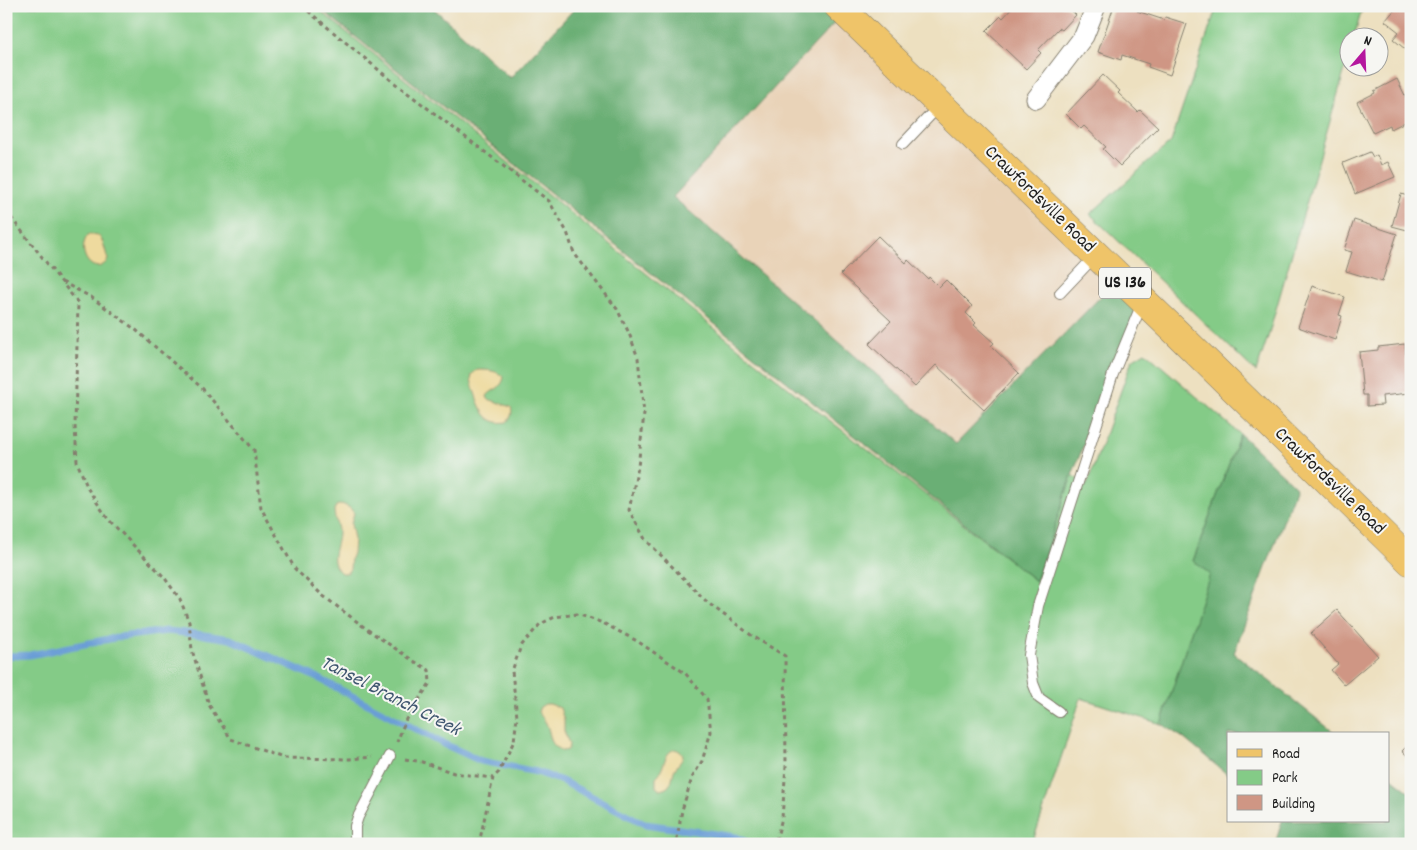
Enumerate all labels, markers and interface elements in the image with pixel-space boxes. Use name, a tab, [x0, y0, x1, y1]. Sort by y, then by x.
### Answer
north arrow	[1340, 28, 1390, 78]
text: N	[1361, 31, 1374, 52]
street label: Crawfordsville Road	[977, 140, 1101, 260]
road number: US 136	[1099, 268, 1151, 298]
street label: Crawfordsville Road	[1267, 422, 1391, 542]
water label: Tansel Branch Creek	[315, 650, 466, 745]
legend	[1227, 732, 1390, 822]
text: Road	[1272, 744, 1300, 766]
text: Park	[1272, 768, 1298, 790]
text: Building	[1272, 794, 1315, 816]

